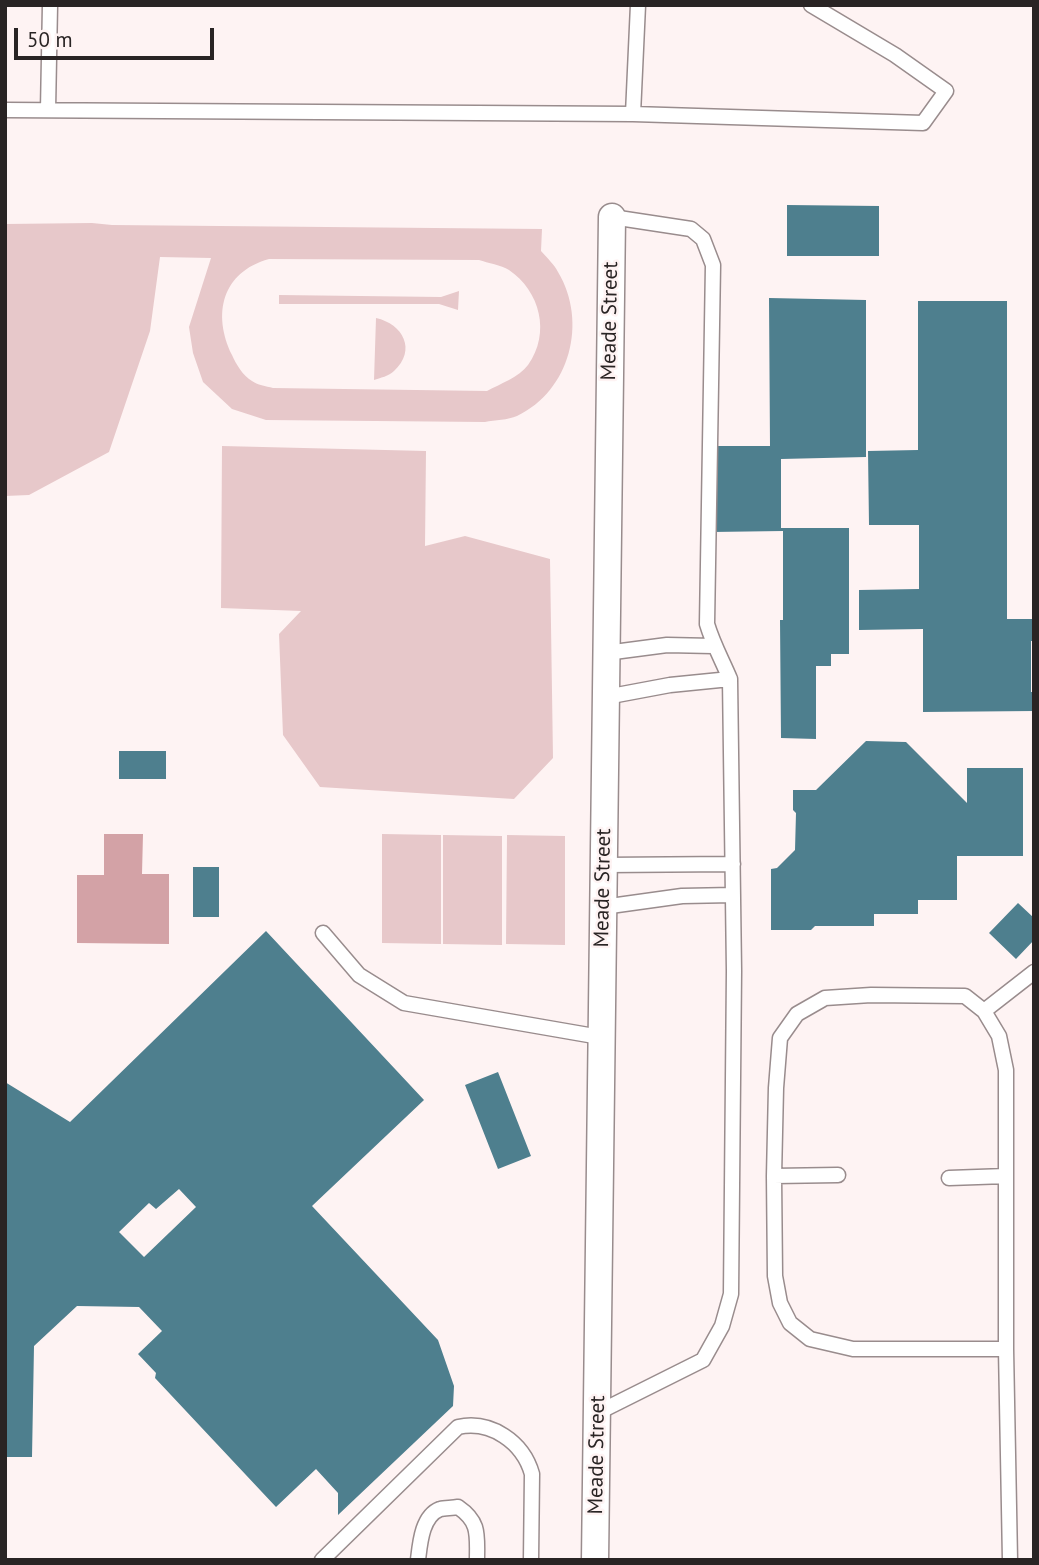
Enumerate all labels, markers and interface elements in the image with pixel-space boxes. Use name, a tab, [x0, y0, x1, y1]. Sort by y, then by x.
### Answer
scale bar	[18, 14, 217, 58]
text: 50 m	[27, 26, 73, 53]
street label: Meade Street	[596, 261, 624, 381]
street label: Meade Street	[589, 828, 617, 948]
street label: Meade Street	[583, 1395, 611, 1515]

